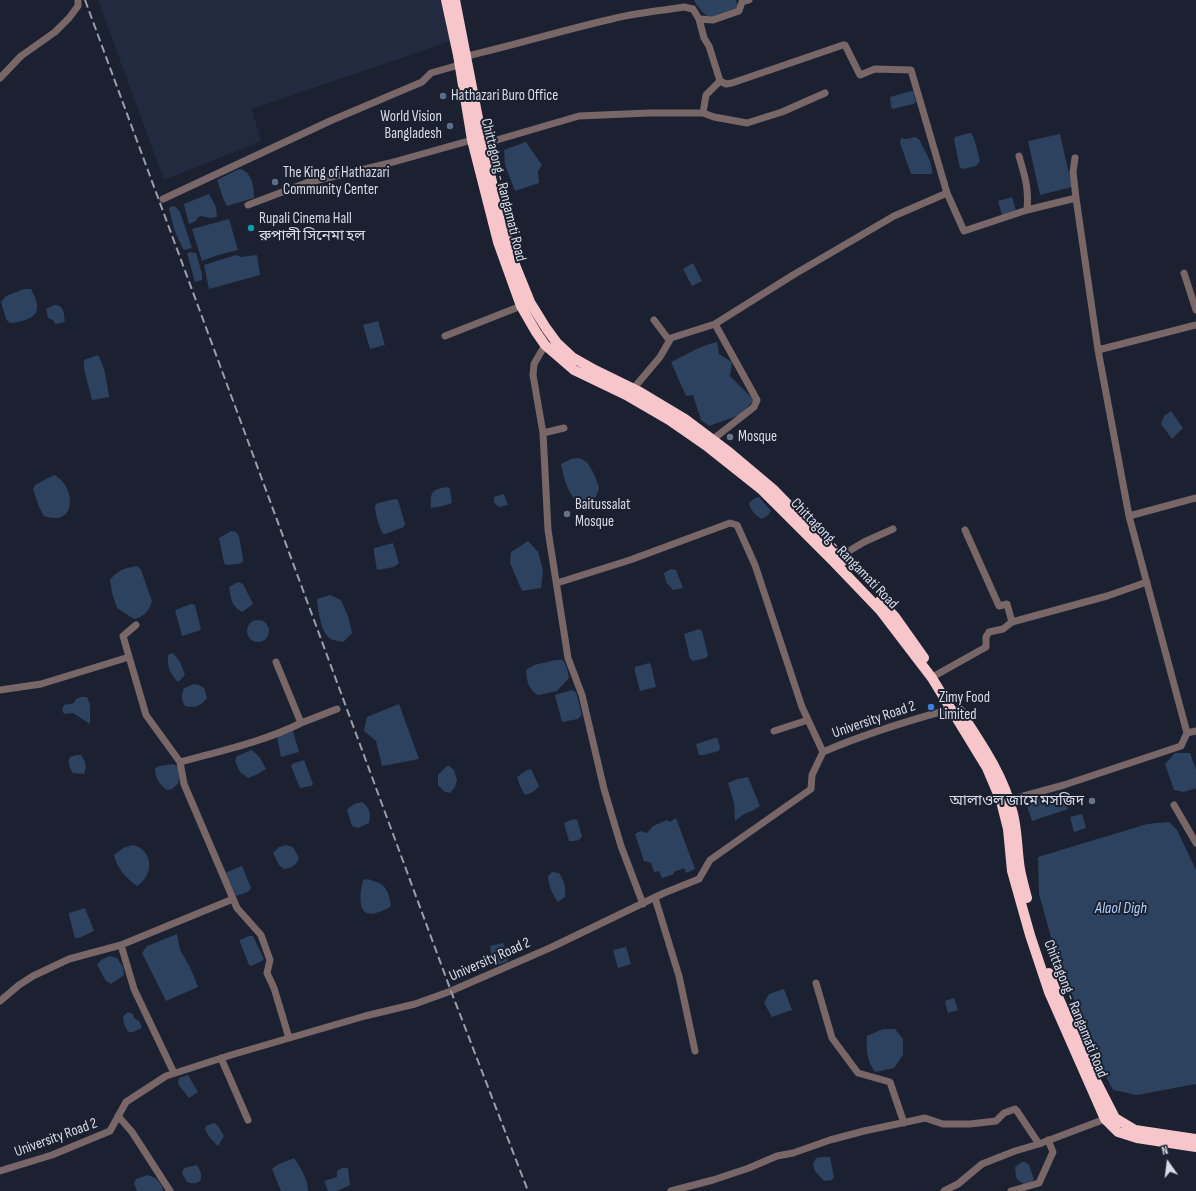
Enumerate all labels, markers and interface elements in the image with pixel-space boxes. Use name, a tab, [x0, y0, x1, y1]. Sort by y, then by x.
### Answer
place label: Hathazari Buro Office	[451, 87, 558, 105]
marker: Hathazari Buro Office	[438, 91, 448, 101]
place label: World Vision Bangladesh	[380, 108, 442, 143]
street label: Chittagong - Rangamati Road	[477, 117, 529, 263]
marker: World Vision Bangladesh	[445, 121, 455, 131]
place label: The King of Hathazari Community Center	[283, 164, 390, 199]
marker: The King of Hathazari Community Center	[270, 177, 280, 187]
place label: Rupali Cinema Hall রুপালী সিনেমা হল	[259, 210, 365, 245]
marker: Rupali Cinema Hall রুপালী সিনেমা হল	[246, 223, 256, 233]
place label: Mosque	[738, 428, 777, 446]
marker: Mosque	[725, 432, 735, 442]
street label: Chittagong - Rangamati Road	[787, 495, 901, 613]
place label: Baitussalat Mosque	[575, 496, 631, 531]
marker: Baitussalat Mosque	[562, 509, 572, 519]
place label: Zimy Food Limited	[939, 689, 990, 724]
street label: University Road 2	[830, 697, 918, 743]
marker: Zimy Food Limited	[926, 702, 936, 712]
place label: আলাওল জামে মসজিদ	[950, 792, 1084, 810]
marker: আলাওল জামে মসজিদ	[1087, 796, 1097, 806]
water label: Alaol Digh	[1095, 899, 1147, 919]
street label: University Road 2	[447, 934, 533, 986]
street label: Chittagong - Rangamati Road	[1039, 938, 1111, 1080]
street label: University Road 2	[12, 1115, 100, 1161]
north arrow	[1148, 1143, 1188, 1183]
text: N	[1161, 1144, 1169, 1158]

